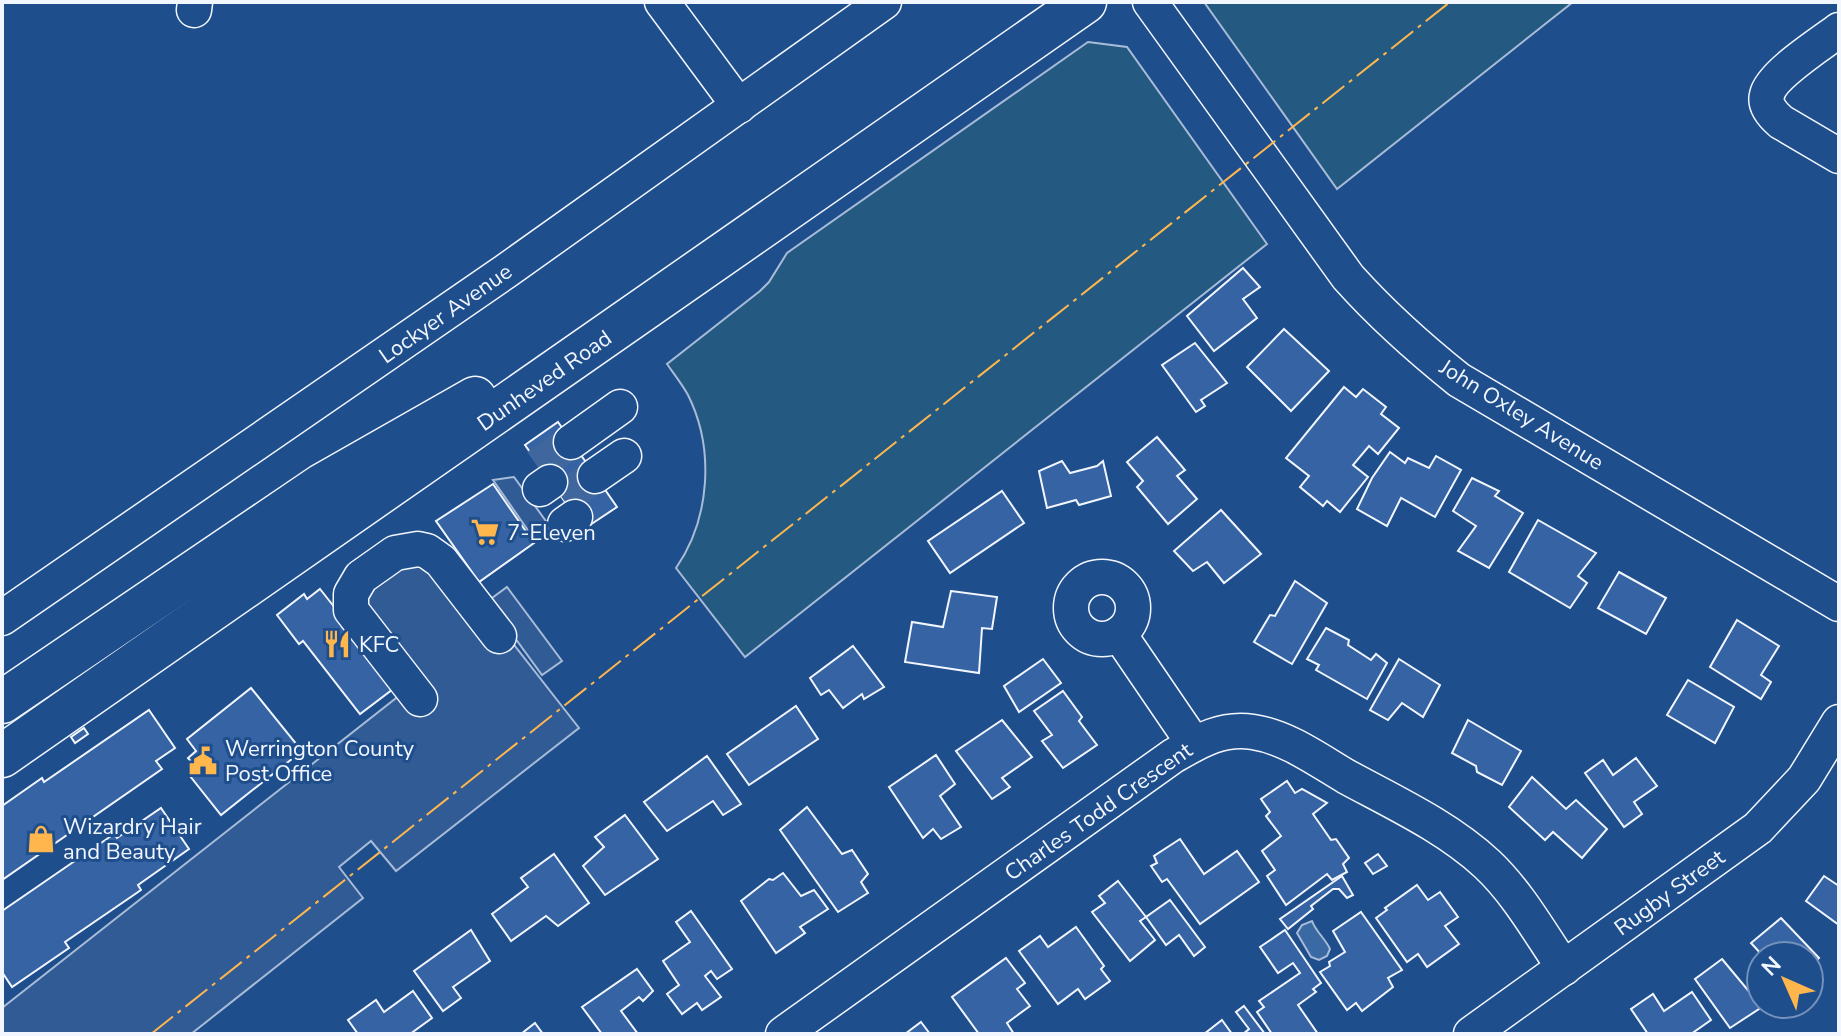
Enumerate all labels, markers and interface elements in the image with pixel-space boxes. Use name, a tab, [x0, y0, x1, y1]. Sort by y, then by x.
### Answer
street label: Lockyer Avenue	[373, 257, 518, 371]
street label: Dunheved Road	[471, 323, 618, 438]
street label: John Oxley Avenue	[1433, 352, 1609, 477]
supermarket icon: 7-Eleven	[470, 517, 500, 547]
place label: 7-Eleven	[507, 518, 596, 548]
restaurant icon: KFC	[322, 629, 352, 659]
place label: KFC	[359, 630, 399, 660]
place label: Werrington County Post Office	[225, 734, 415, 789]
street label: Charles Todd Crescent	[999, 735, 1199, 888]
public building icon: Werrington County Post Office	[188, 746, 218, 776]
place label: Wizardry Hair and Beauty	[63, 812, 202, 867]
shop icon: Wizardry Hair and Beauty	[26, 824, 56, 854]
street label: Rugby Street	[1608, 842, 1731, 943]
north arrow	[1745, 940, 1825, 1020]
text: N	[1755, 950, 1788, 983]

